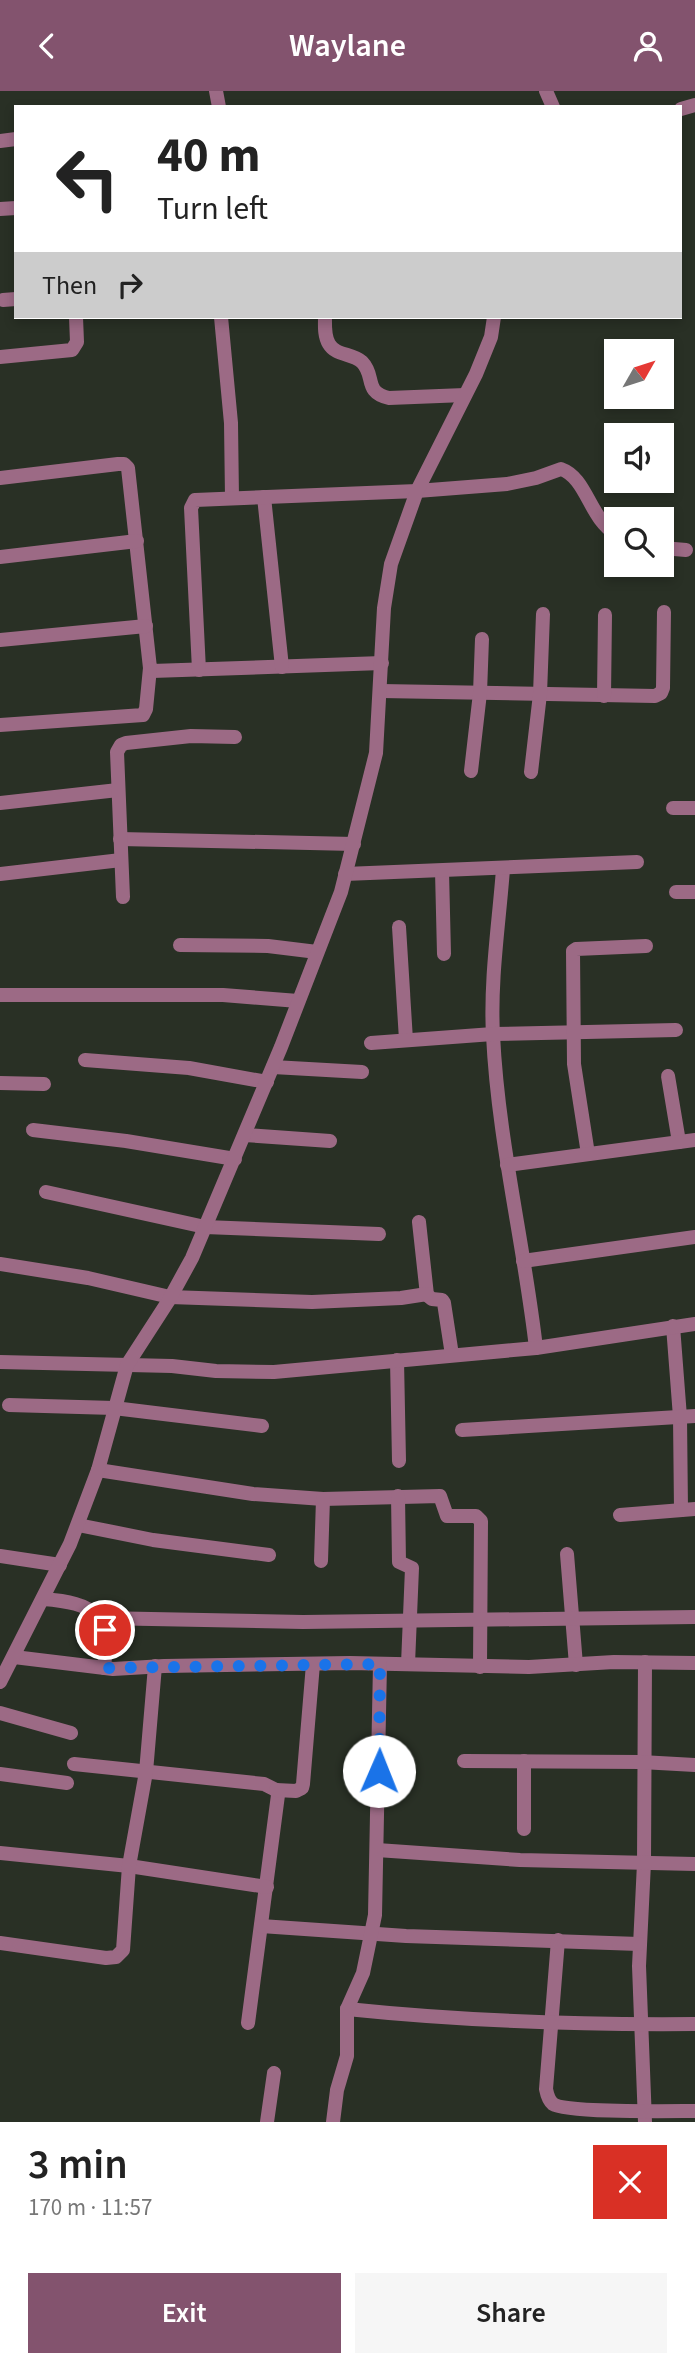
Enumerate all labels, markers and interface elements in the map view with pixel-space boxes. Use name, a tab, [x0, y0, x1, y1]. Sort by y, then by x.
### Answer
text: Waylane	[289, 23, 406, 69]
icon: back	[28, 27, 66, 65]
icon: person	[629, 27, 667, 65]
text: 40 m	[157, 121, 261, 191]
icon: left	[42, 133, 133, 224]
text: Turn left	[157, 186, 268, 232]
icon: right	[111, 266, 149, 304]
text: Then	[42, 267, 97, 304]
north arrow	[604, 339, 674, 409]
map controls	[604, 339, 674, 577]
button: sound	[604, 423, 674, 493]
button: search	[604, 507, 674, 577]
pin	[75, 1600, 135, 1660]
icon: arrive	[86, 1611, 124, 1649]
position arrow	[342, 1734, 416, 1808]
text: 3 min	[28, 2135, 128, 2195]
button: close	[593, 2145, 667, 2219]
text: 170 m · 11:57	[28, 2191, 152, 2224]
button: Exit	[28, 2273, 341, 2353]
button: Share	[355, 2273, 667, 2353]

